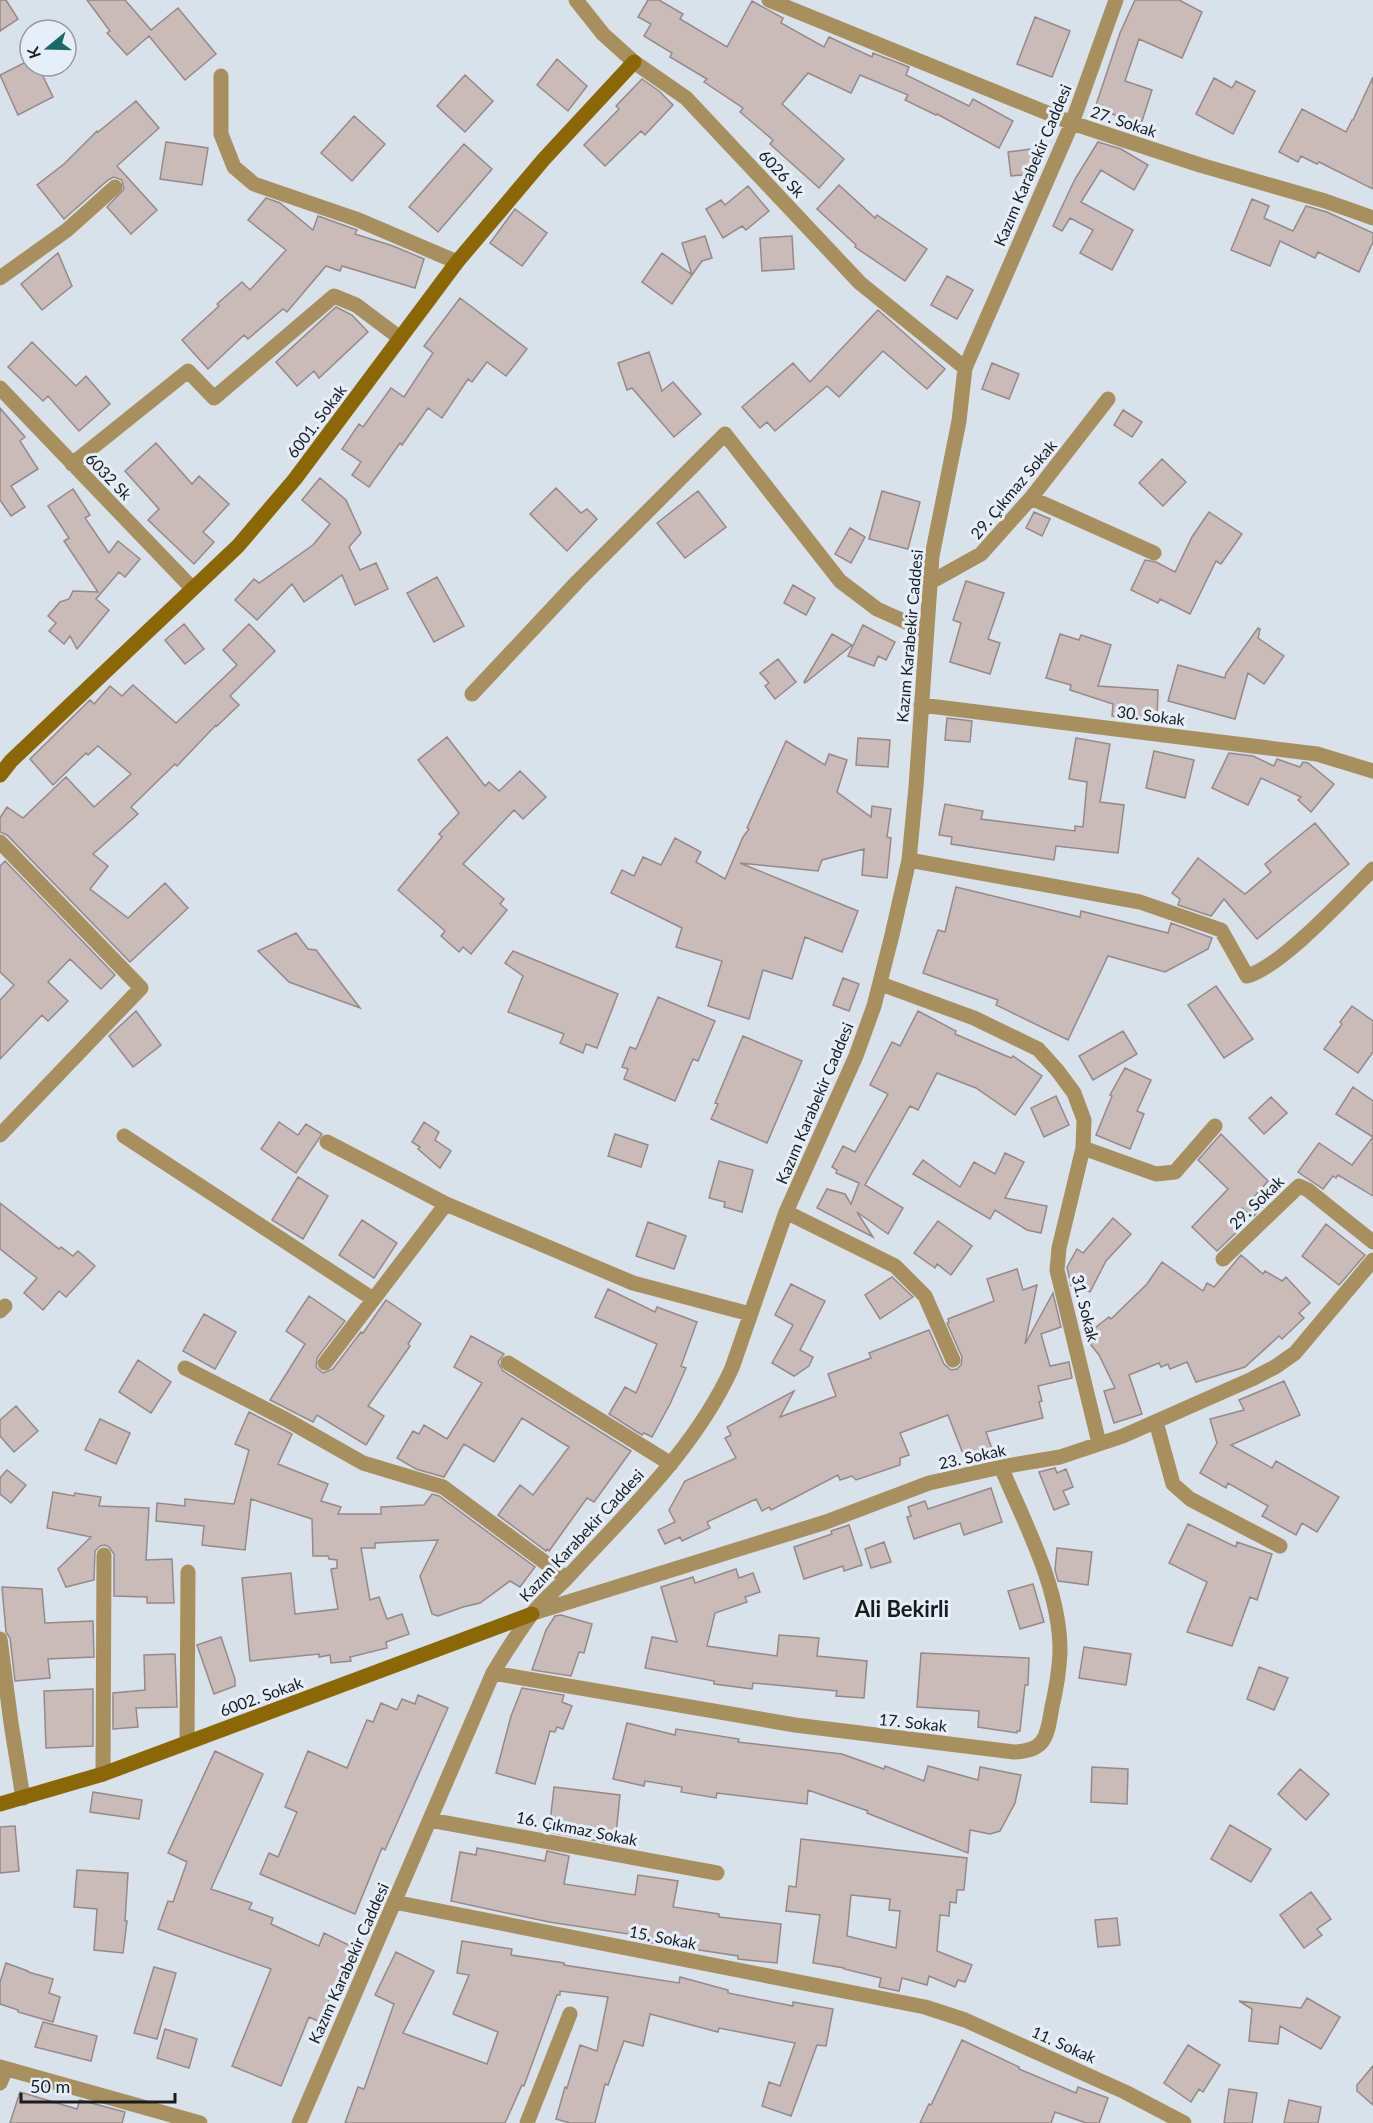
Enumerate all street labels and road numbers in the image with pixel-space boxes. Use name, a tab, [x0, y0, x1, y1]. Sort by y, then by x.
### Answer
street label: Kazım Karabekir Caddesi	[989, 81, 1075, 249]
street label: 27. Sokak	[1089, 101, 1160, 141]
street label: 6026 Sk	[755, 145, 809, 201]
street label: 6001. Sokak	[282, 380, 350, 461]
street label: 29. Çıkmaz Sokak	[966, 435, 1060, 542]
street label: 6032 Sk	[82, 449, 137, 504]
street label: Kazım Karabekir Caddesi	[892, 549, 926, 723]
street label: 30. Sokak	[1116, 701, 1187, 729]
street label: Kazım Karabekir Caddesi	[771, 1019, 857, 1187]
street label: 29. Sokak	[1225, 1171, 1288, 1233]
street label: 31. Sokak	[1069, 1273, 1104, 1344]
street label: 23. Sokak	[937, 1439, 1008, 1472]
street label: Kazım Karabekir Caddesi	[515, 1465, 647, 1605]
street label: 6002. Sokak	[217, 1672, 306, 1720]
street label: 17. Sokak	[878, 1709, 949, 1735]
street label: 16. Çıkmaz Sokak	[515, 1807, 640, 1849]
street label: Kazım Karabekir Caddesi	[304, 1880, 392, 2046]
street label: 15. Sokak	[628, 1921, 699, 1953]
street label: 11. Sokak	[1029, 2021, 1100, 2067]

